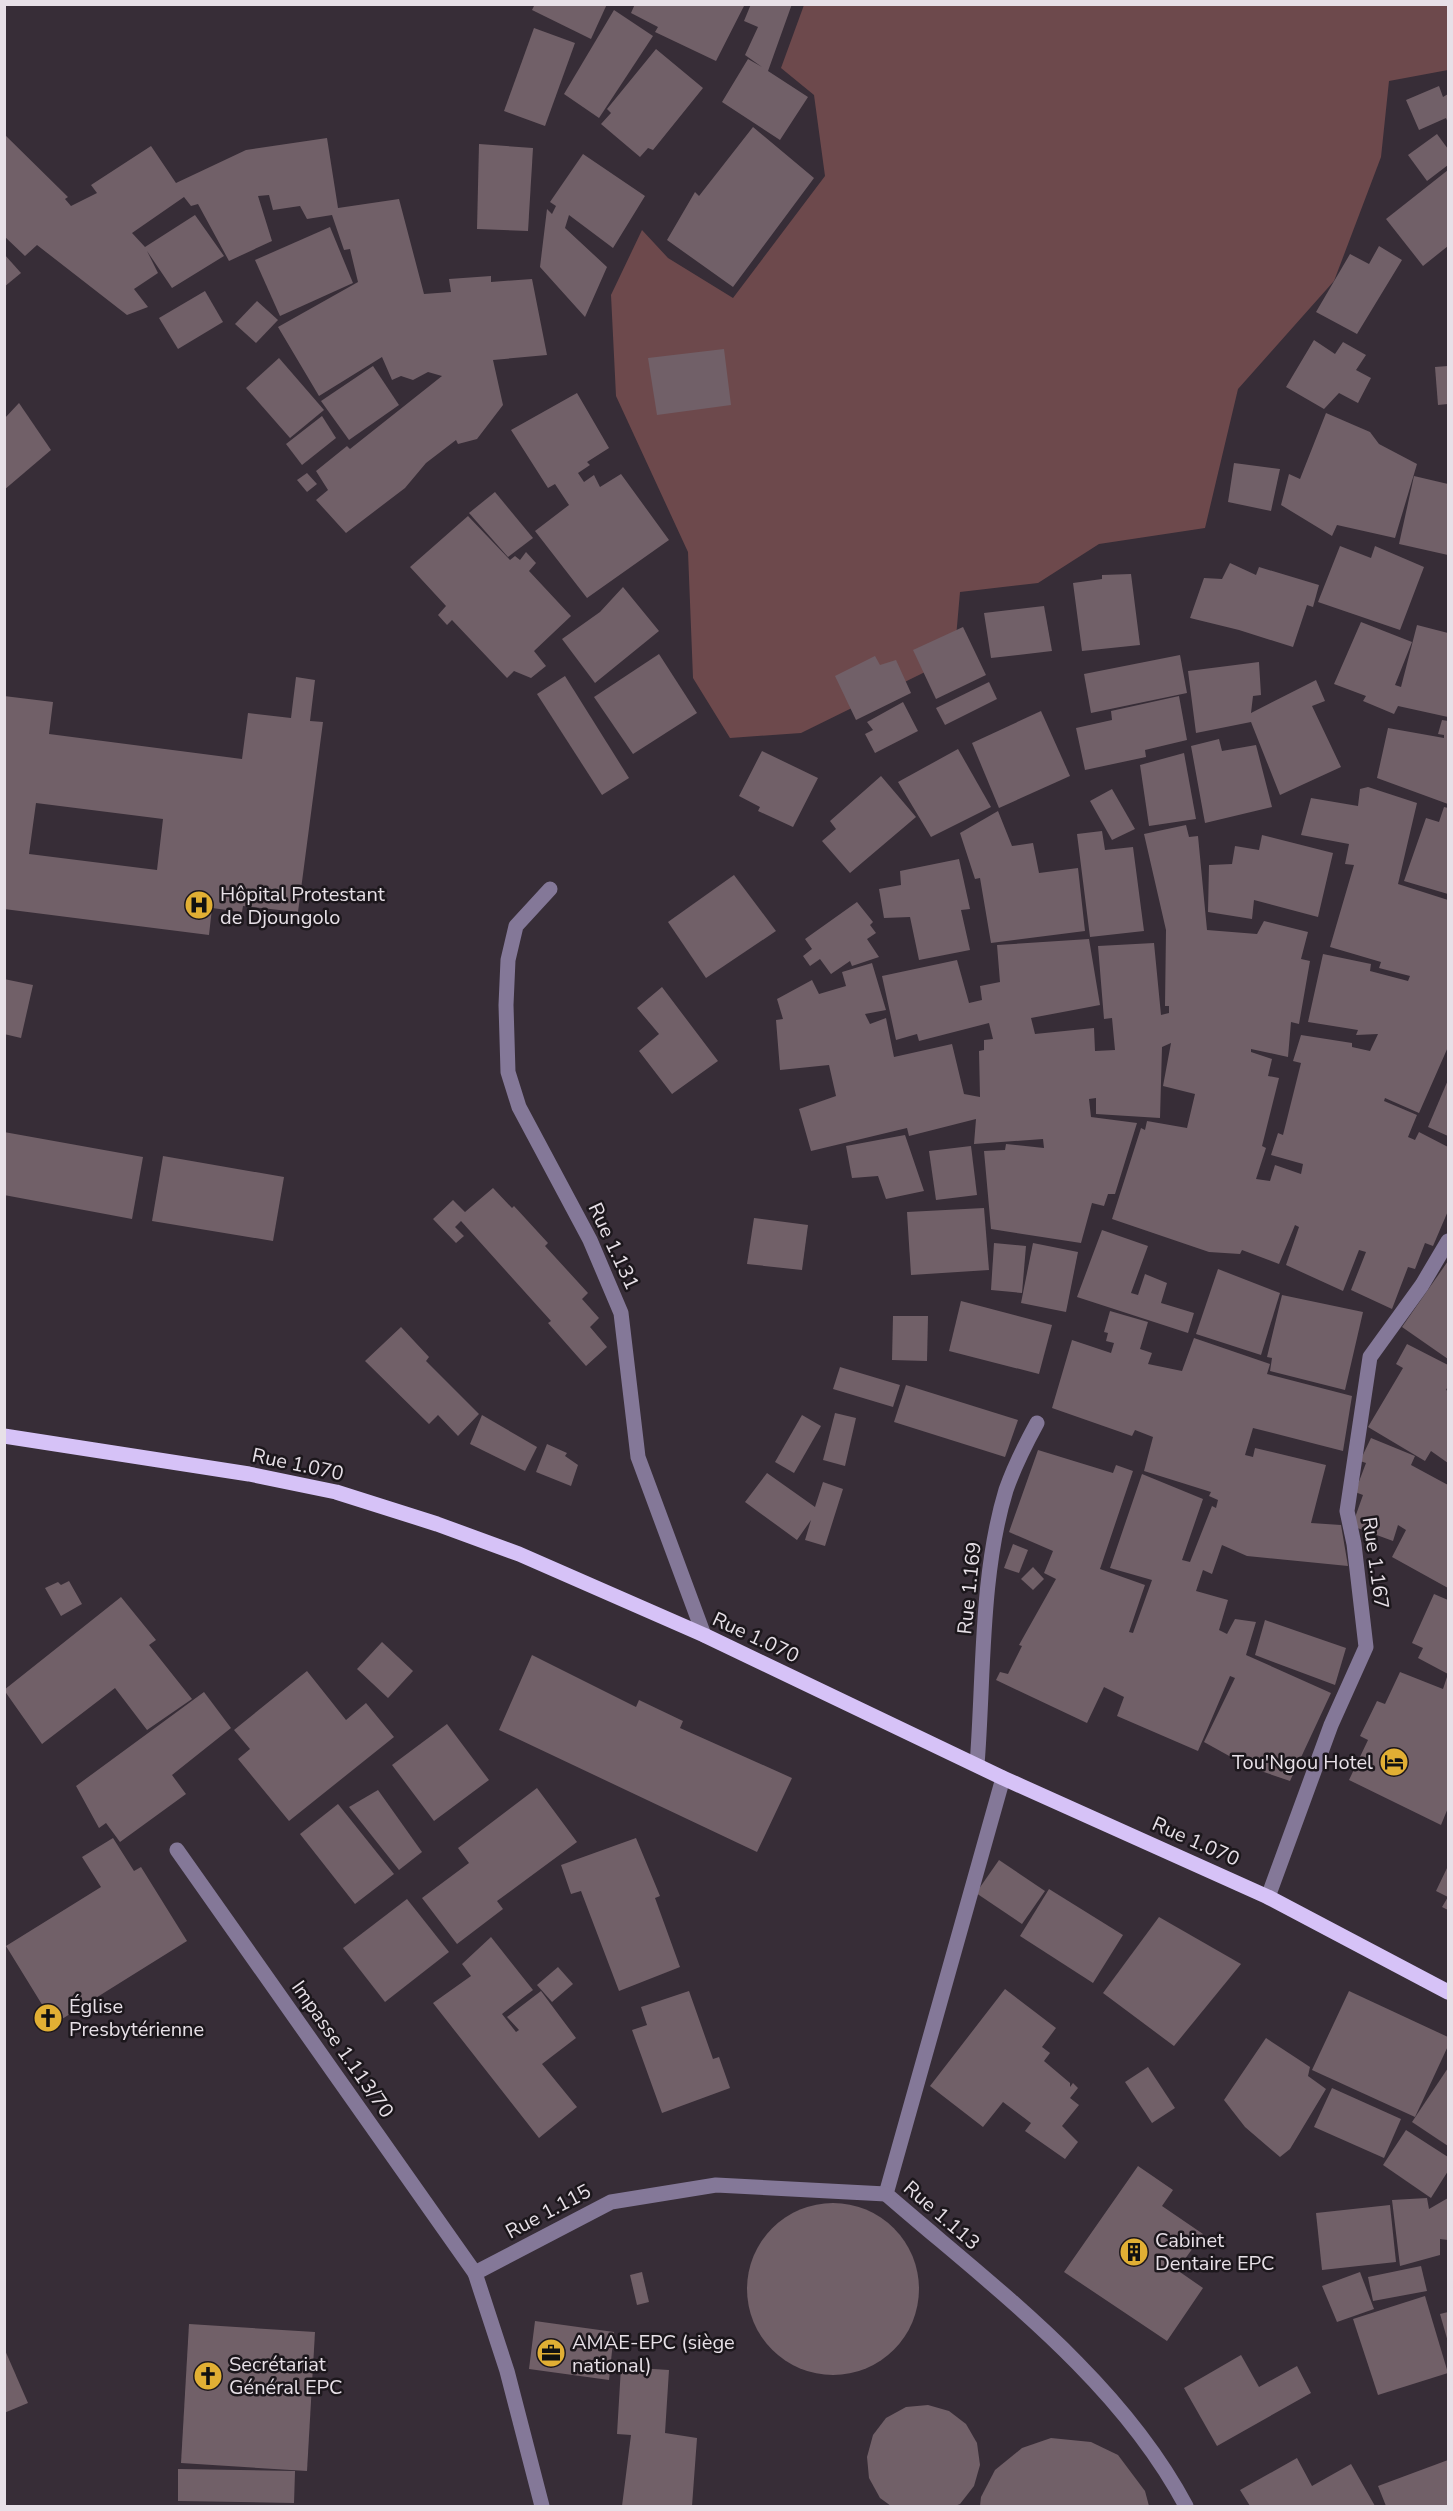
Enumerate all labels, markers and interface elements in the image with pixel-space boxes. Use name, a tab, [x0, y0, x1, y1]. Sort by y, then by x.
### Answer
place label: Hôpital Protestant de Djoungolo	[220, 881, 386, 931]
hospital icon: Hôpital Protestant de Djoungolo	[183, 889, 215, 921]
street label: Rue 1.131	[582, 1198, 645, 1294]
street label: Rue 1.070	[250, 1442, 346, 1487]
street label: Rue 1.167	[1356, 1515, 1395, 1611]
street label: Rue 1.169	[951, 1540, 988, 1636]
street label: Rue 1.070	[708, 1606, 804, 1669]
hotel icon: Tou'Ngou Hotel	[1378, 1746, 1410, 1778]
place label: Tou'Ngou Hotel	[1232, 1749, 1373, 1776]
street label: Rue 1.070	[1148, 1810, 1244, 1873]
street label: Impasse 1.113/70	[285, 1975, 400, 2123]
place label: Église Presbytérienne	[69, 1993, 204, 2043]
church icon: Église Presbytérienne	[32, 2002, 64, 2034]
street label: Rue 1.113	[898, 2175, 986, 2256]
street label: Rue 1.115	[501, 2178, 596, 2245]
place label: Cabinet Dentaire EPC	[1155, 2227, 1275, 2277]
building icon: Cabinet Dentaire EPC	[1118, 2236, 1150, 2268]
place label: AMAE-EPC (siège national)	[572, 2329, 735, 2379]
office icon: AMAE-EPC (siège national)	[535, 2337, 567, 2369]
place label: Secrétariat Général EPC	[229, 2351, 343, 2401]
church icon: Secrétariat Général EPC	[192, 2360, 224, 2392]

